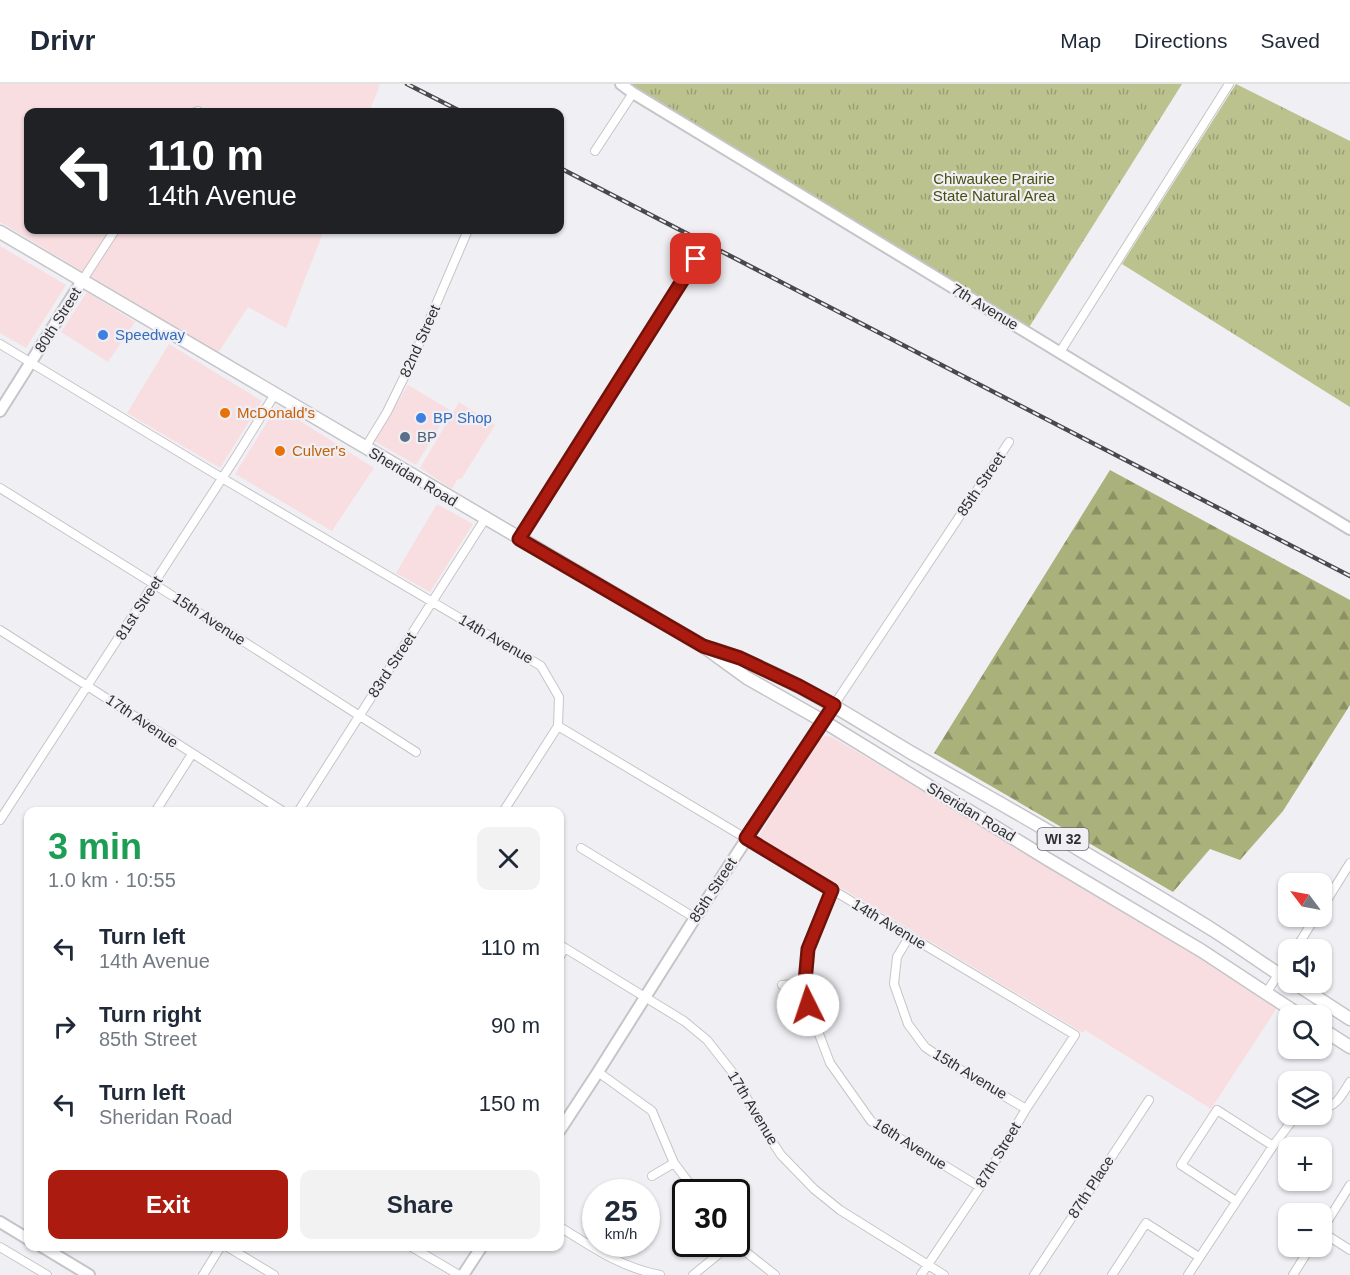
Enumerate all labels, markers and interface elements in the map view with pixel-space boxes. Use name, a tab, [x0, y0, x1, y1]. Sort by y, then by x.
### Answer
text: Drivr	[30, 25, 95, 56]
text: Map	[1060, 29, 1101, 52]
text: Directions	[1134, 29, 1227, 52]
text: Saved	[1260, 29, 1320, 52]
icon: left	[48, 132, 126, 210]
text: 110 m	[147, 132, 264, 179]
park label: Chiwaukee Prairie State Natural Area	[933, 170, 1056, 204]
text: 14th Avenue	[147, 181, 297, 211]
pin	[670, 233, 721, 284]
icon: arrive	[679, 242, 712, 275]
street label: 7th Avenue	[949, 280, 1022, 333]
street label: 80th Street	[31, 283, 85, 355]
street label: 82nd Street	[396, 301, 443, 380]
place label: Speedway	[115, 326, 186, 343]
marker: Speedway	[96, 328, 110, 342]
place label: McDonald's	[237, 404, 315, 421]
marker: McDonald's	[218, 406, 232, 420]
place label: BP Shop	[433, 409, 492, 426]
marker: BP Shop	[414, 411, 428, 425]
place label: BP	[417, 428, 437, 445]
marker: BP	[398, 430, 412, 444]
place label: Culver's	[292, 442, 346, 459]
marker: Culver's	[273, 444, 287, 458]
street label: Sheridan Road	[366, 444, 461, 510]
street label: 85th Street	[953, 448, 1009, 519]
street label: 81st Street	[112, 572, 166, 643]
street label: 15th Avenue	[170, 589, 249, 648]
street label: 14th Avenue	[456, 610, 537, 667]
street label: 83rd Street	[364, 628, 419, 700]
street label: 17th Avenue	[103, 690, 181, 751]
street label: Sheridan Road	[924, 779, 1019, 845]
text: 3 min	[48, 826, 142, 867]
button: close	[477, 827, 540, 890]
road number: WI 32	[1038, 828, 1088, 850]
street label: 85th Street	[685, 854, 740, 925]
text: 1.0 km · 10:55	[48, 869, 176, 891]
north arrow	[1278, 873, 1332, 927]
map controls	[1278, 873, 1332, 1257]
street label: 14th Avenue	[849, 895, 929, 952]
text: Turn left	[99, 924, 185, 949]
icon: left	[48, 932, 81, 965]
text: 110 m	[480, 935, 540, 960]
button: sound	[1278, 939, 1332, 993]
text: 14th Avenue	[99, 950, 210, 972]
position arrow	[776, 973, 840, 1037]
text: Turn right	[99, 1002, 201, 1027]
button: search	[1278, 1005, 1332, 1059]
icon: right	[48, 1010, 81, 1043]
text: 90 m	[491, 1013, 540, 1038]
text: 85th Street	[99, 1028, 197, 1050]
street label: 15th Avenue	[930, 1045, 1010, 1102]
street label: 17th Avenue	[725, 1068, 782, 1148]
button: layers	[1278, 1071, 1332, 1125]
text: Turn left	[99, 1080, 185, 1105]
icon: left	[48, 1088, 81, 1121]
text: 150 m	[479, 1091, 540, 1116]
text: Sheridan Road	[99, 1106, 232, 1128]
street label: 16th Avenue	[871, 1114, 950, 1173]
street label: 87th Street	[971, 1118, 1024, 1191]
button: +	[1278, 1137, 1332, 1191]
street label: 87th Place	[1064, 1152, 1117, 1221]
button: Exit	[48, 1170, 288, 1239]
button: Share	[300, 1170, 540, 1239]
speed limit sign: 30	[672, 1179, 750, 1257]
text: 25	[604, 1194, 638, 1227]
button: −	[1278, 1203, 1332, 1257]
text: km/h	[605, 1225, 637, 1242]

